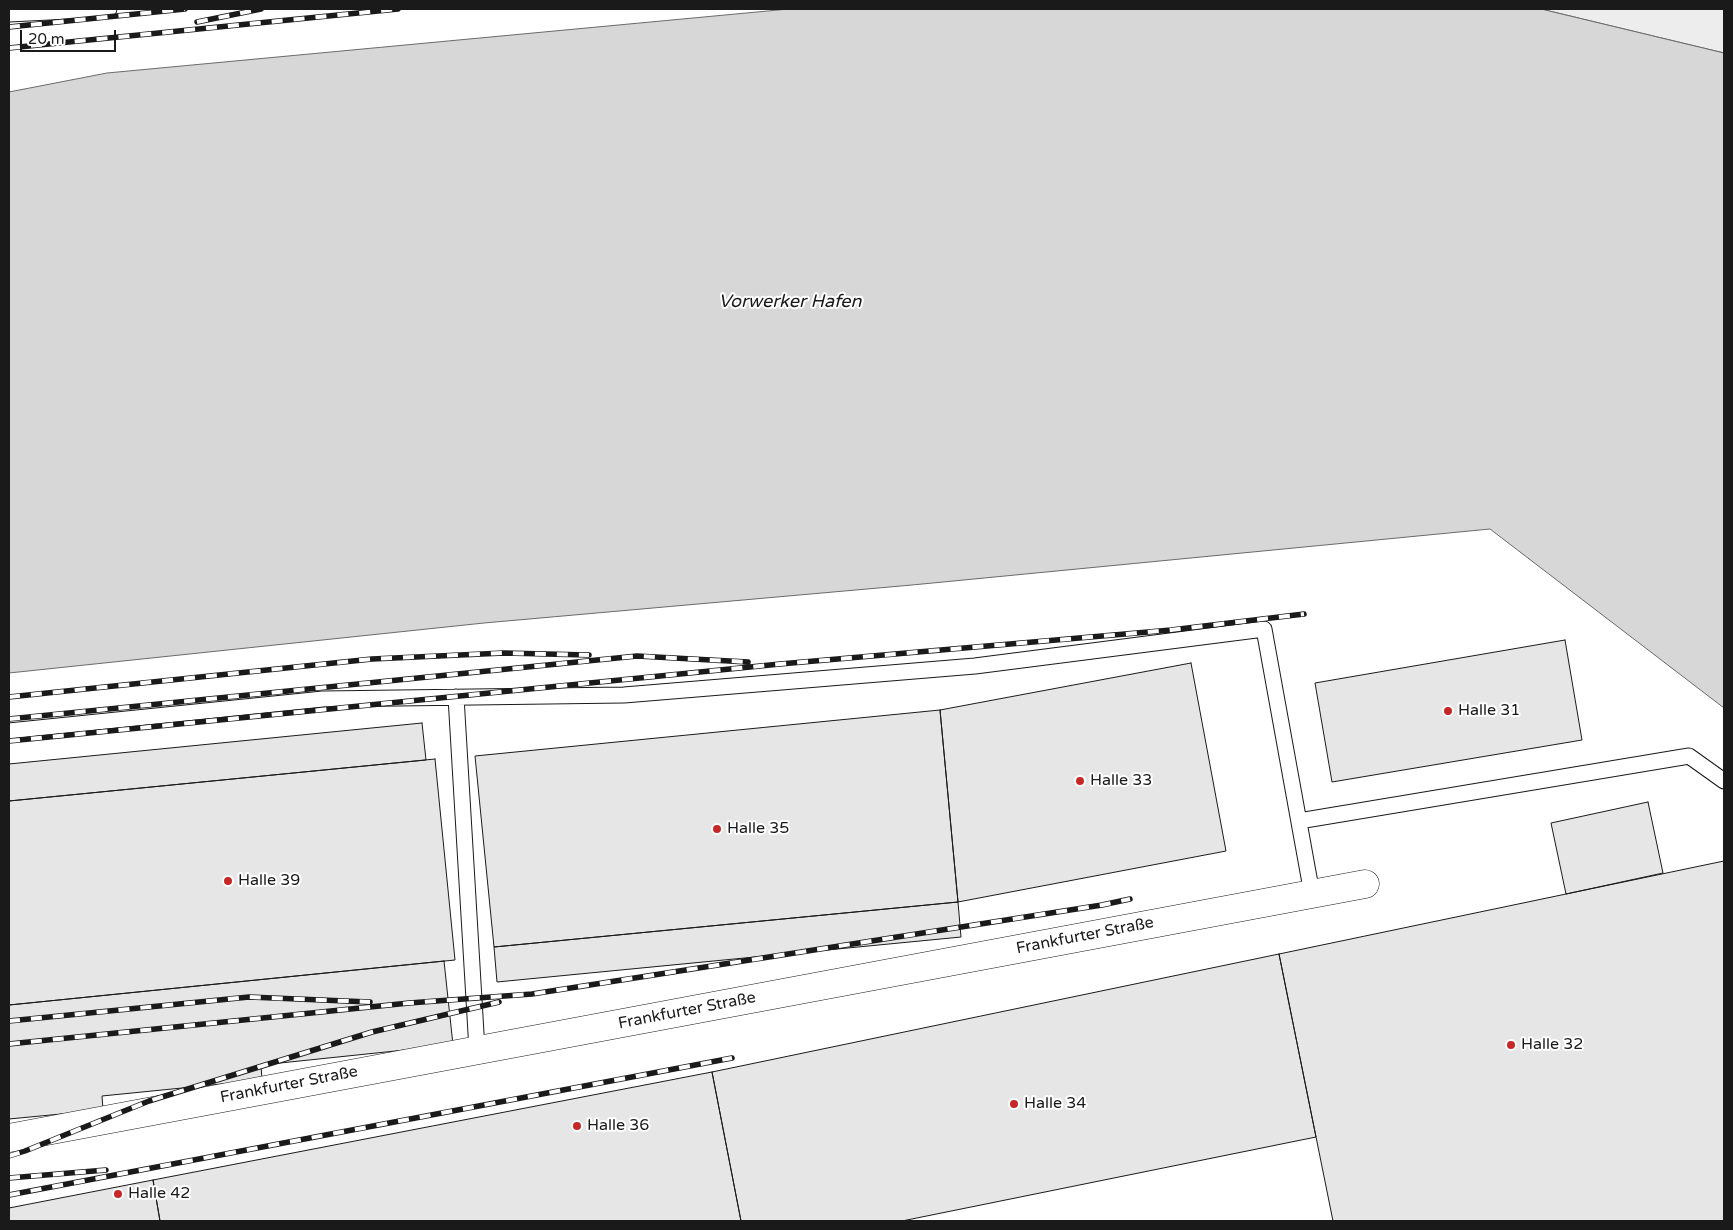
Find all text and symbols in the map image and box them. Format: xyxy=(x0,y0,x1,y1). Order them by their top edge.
scale bar xyxy=(22,20,119,52)
text: 20 m xyxy=(28,30,65,48)
water label: Vorwerker Hafen xyxy=(719,291,861,313)
place label: Halle 31 xyxy=(1458,701,1520,721)
marker: Halle 31 xyxy=(1442,705,1454,717)
place label: Halle 33 xyxy=(1090,771,1152,791)
marker: Halle 33 xyxy=(1074,775,1086,787)
place label: Halle 35 xyxy=(727,819,789,839)
marker: Halle 35 xyxy=(711,823,723,835)
place label: Halle 39 xyxy=(238,871,300,891)
marker: Halle 39 xyxy=(222,875,234,887)
street label: Frankfurter Straße xyxy=(1015,913,1155,959)
street label: Frankfurter Straße xyxy=(617,988,757,1034)
place label: Halle 32 xyxy=(1521,1035,1583,1055)
marker: Halle 32 xyxy=(1505,1039,1517,1051)
street label: Frankfurter Straße xyxy=(219,1062,359,1108)
place label: Halle 34 xyxy=(1024,1094,1086,1114)
marker: Halle 34 xyxy=(1008,1098,1020,1110)
place label: Halle 36 xyxy=(587,1116,649,1136)
marker: Halle 36 xyxy=(571,1120,583,1132)
place label: Halle 42 xyxy=(128,1184,190,1204)
marker: Halle 42 xyxy=(112,1188,124,1200)

